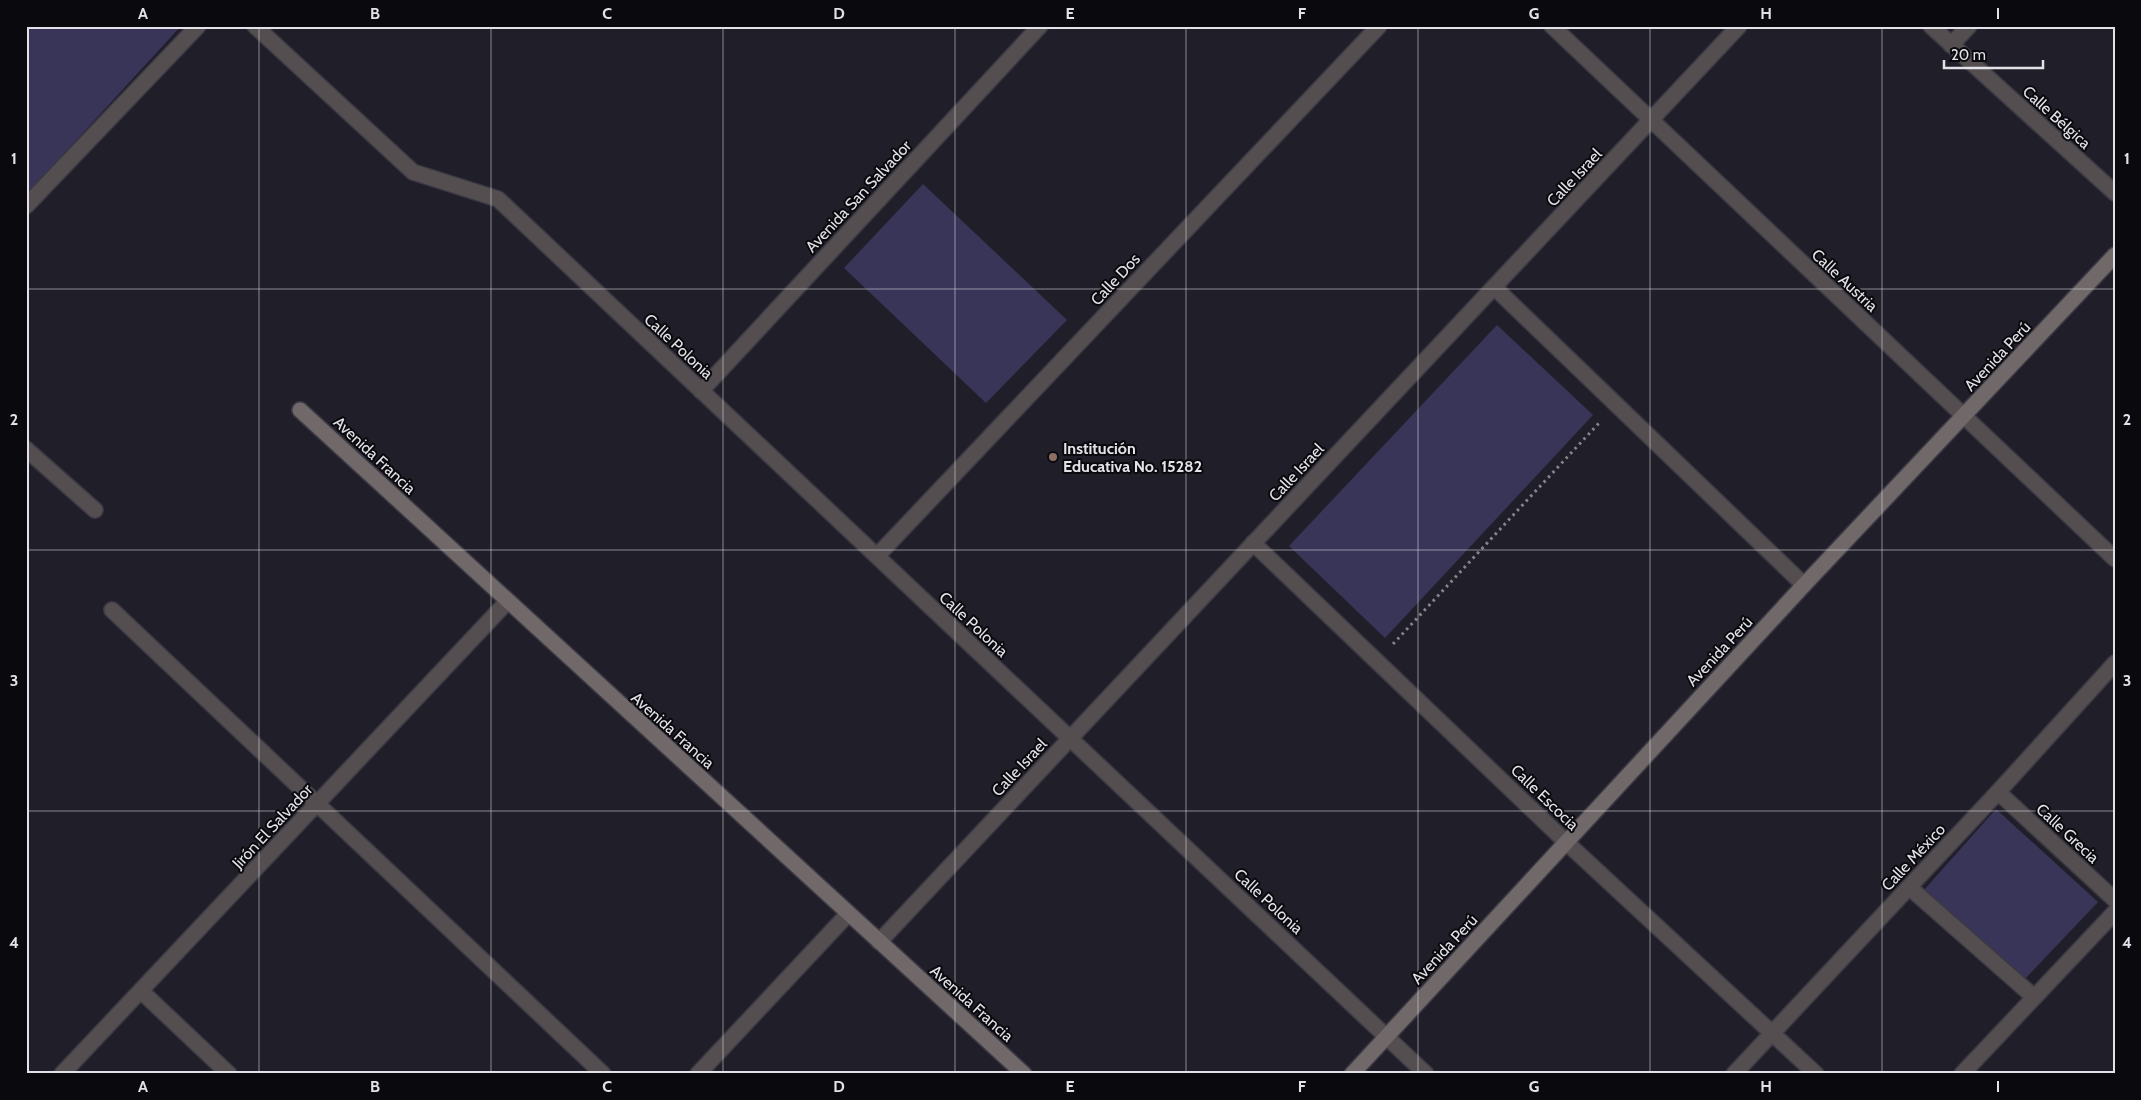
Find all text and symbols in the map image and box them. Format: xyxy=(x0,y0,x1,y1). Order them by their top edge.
text: A xyxy=(138,4,148,23)
text: B xyxy=(370,4,380,23)
text: C xyxy=(602,4,612,23)
text: D xyxy=(833,4,845,23)
text: E xyxy=(1065,4,1075,23)
text: F xyxy=(1298,4,1307,23)
text: G xyxy=(1529,4,1539,23)
text: H xyxy=(1760,4,1772,23)
text: I xyxy=(1996,4,2000,23)
scale bar xyxy=(1944,38,2042,70)
text: 20 m xyxy=(1951,46,1986,64)
street label: Calle Bélgica xyxy=(2019,82,2095,153)
street label: Avenida San Salvador xyxy=(802,136,916,256)
street label: Calle Israel xyxy=(1543,144,1606,210)
text: 1 xyxy=(11,149,17,168)
text: 1 xyxy=(2124,149,2130,168)
street label: Calle Austria xyxy=(1808,245,1882,316)
street label: Calle Dos xyxy=(1087,249,1144,309)
street label: Calle Polonia xyxy=(640,310,717,383)
street label: Avenida Perú xyxy=(1960,318,2034,395)
text: 2 xyxy=(10,410,18,429)
text: 2 xyxy=(2123,410,2131,429)
street label: Avenida Francia xyxy=(330,413,420,498)
place label: Institución Educativa No. 15282 xyxy=(1063,439,1202,476)
street label: Calle Israel xyxy=(1265,439,1328,505)
marker: Institución Educativa No. 15282 xyxy=(1047,451,1059,463)
street label: Calle Polonia xyxy=(935,588,1012,661)
street label: Avenida Perú xyxy=(1682,613,1756,690)
text: 3 xyxy=(10,671,18,690)
text: 3 xyxy=(2123,671,2131,690)
street label: Avenida Francia xyxy=(627,688,718,773)
street label: Calle Israel xyxy=(988,734,1051,800)
street label: Calle Escocia xyxy=(1507,760,1583,834)
street label: Jirón El Salvador xyxy=(228,779,317,873)
street label: Calle Grecia xyxy=(2032,800,2103,867)
street label: Calle México xyxy=(1878,820,1949,895)
street label: Calle Polonia xyxy=(1230,865,1307,938)
street label: Avenida Perú xyxy=(1407,911,1481,988)
text: 4 xyxy=(9,933,19,952)
text: 4 xyxy=(2122,933,2132,952)
street label: Avenida Francia xyxy=(926,961,1017,1046)
text: A xyxy=(138,1077,148,1096)
text: B xyxy=(370,1077,380,1096)
text: C xyxy=(602,1077,612,1096)
text: D xyxy=(833,1077,845,1096)
text: E xyxy=(1065,1077,1075,1096)
text: F xyxy=(1298,1077,1307,1096)
text: G xyxy=(1529,1077,1539,1096)
text: H xyxy=(1760,1077,1772,1096)
text: I xyxy=(1996,1077,2000,1096)

